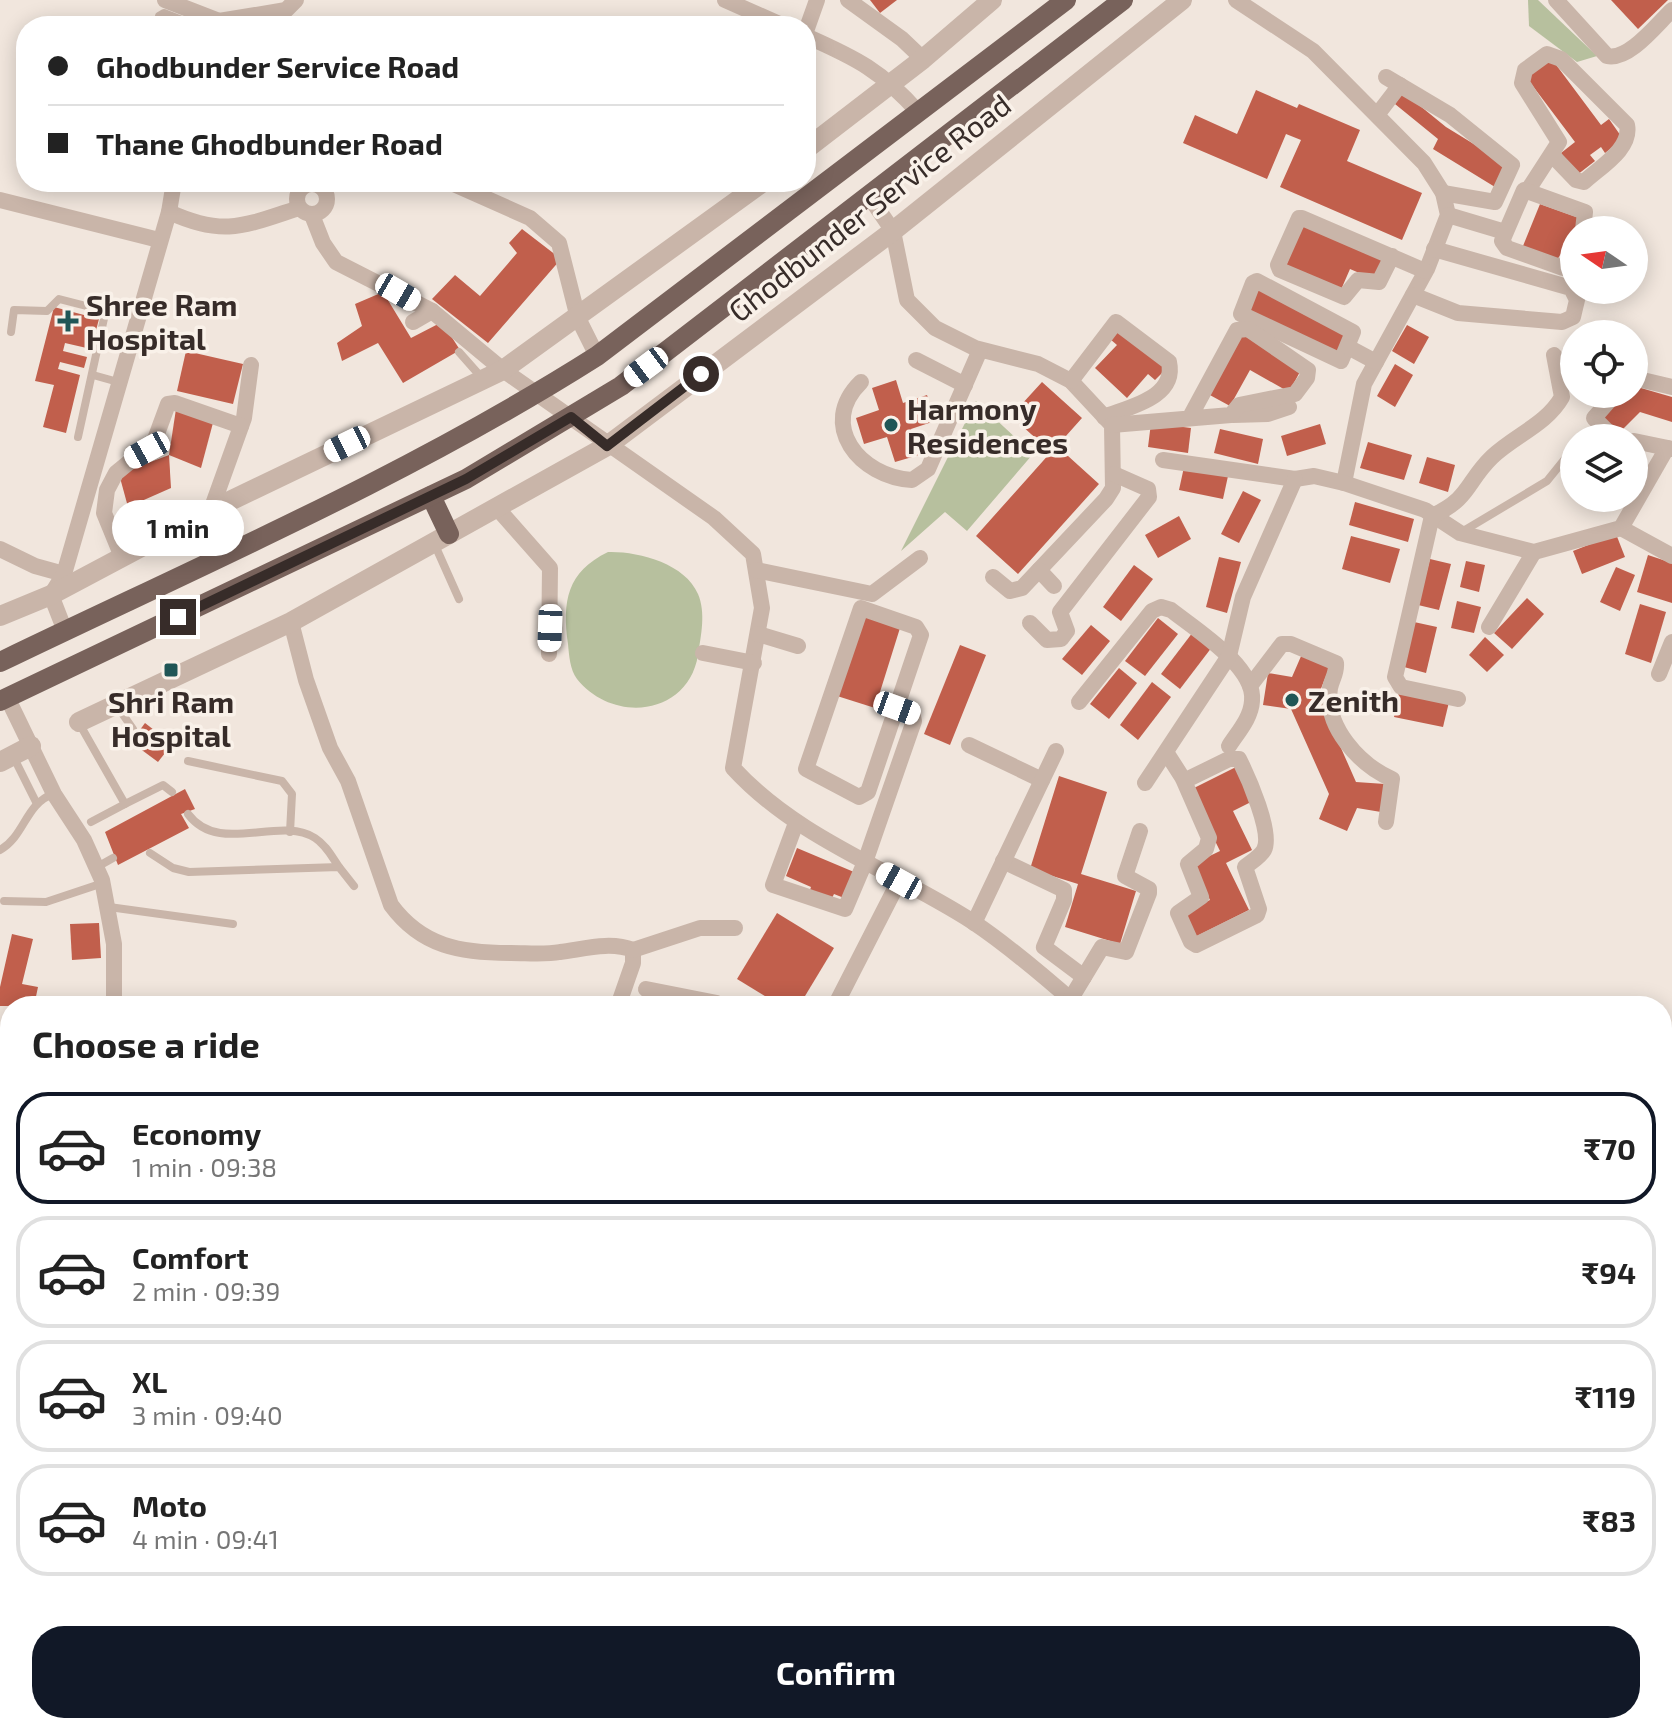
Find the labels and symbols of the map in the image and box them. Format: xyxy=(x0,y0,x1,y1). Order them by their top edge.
street label: Ghodbunder Service Road xyxy=(721,86,1017,328)
north arrow xyxy=(1560,216,1648,304)
car xyxy=(371,270,425,314)
place label: Shree Ram Hospital xyxy=(86,286,237,356)
marker: Shree Ram Hospital xyxy=(57,310,79,332)
car xyxy=(620,343,672,391)
route start xyxy=(683,356,719,392)
place label: Harmony Residences xyxy=(907,390,1068,460)
marker: Harmony Residences xyxy=(882,416,900,434)
car xyxy=(320,423,374,465)
car xyxy=(120,428,174,472)
callout: 1 min xyxy=(112,501,244,557)
route end xyxy=(160,599,196,635)
car xyxy=(537,604,563,652)
marker: Shri Ram Hospital xyxy=(162,661,180,679)
place label: Zenith xyxy=(1308,682,1399,718)
place label: Shri Ram Hospital xyxy=(108,683,234,753)
car xyxy=(870,689,924,727)
marker: Zenith xyxy=(1283,691,1301,709)
car xyxy=(872,859,926,903)

